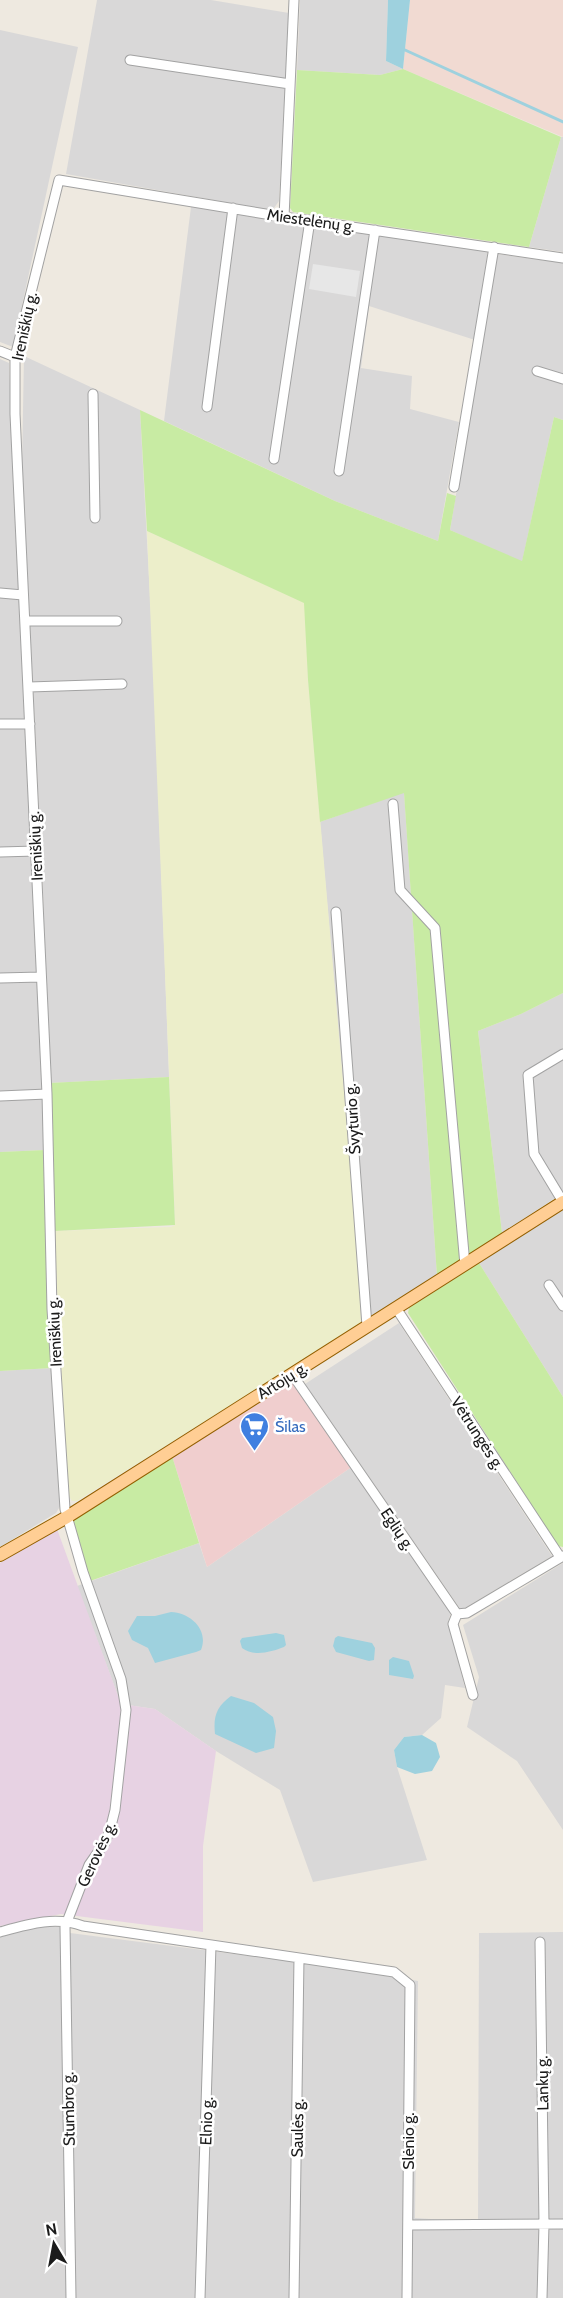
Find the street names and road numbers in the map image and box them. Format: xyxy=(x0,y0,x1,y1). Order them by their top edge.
street label: Miestelėnų g. xyxy=(266,205,356,236)
street label: Ireniškių g. xyxy=(8,290,41,362)
street label: Ireniškių g. xyxy=(24,811,47,881)
street label: Švyturio g. xyxy=(341,1083,364,1155)
street label: Ireniškių g. xyxy=(43,1297,66,1367)
street label: Artojų g. xyxy=(254,1358,311,1403)
street label: Vėtrungės g. xyxy=(447,1393,508,1473)
street label: Eglių g. xyxy=(377,1504,419,1554)
street label: Gerovės g. xyxy=(73,1818,120,1890)
street label: Lankų g. xyxy=(533,2055,552,2111)
street label: Stumbro g. xyxy=(58,2072,79,2146)
street label: Elnio g. xyxy=(196,2096,217,2146)
street label: Saulės g. xyxy=(287,2098,308,2158)
street label: Slėnio g. xyxy=(399,2112,418,2170)

